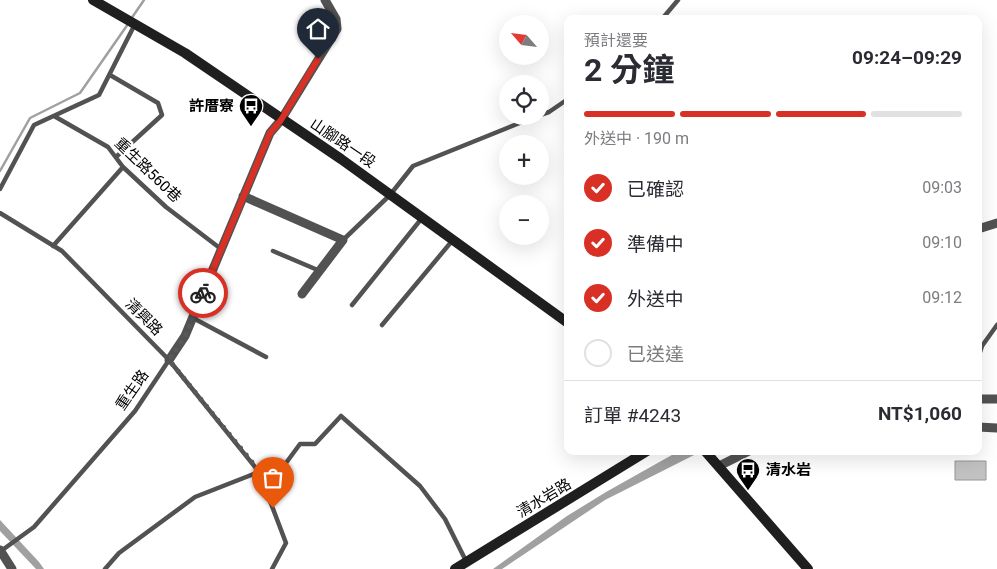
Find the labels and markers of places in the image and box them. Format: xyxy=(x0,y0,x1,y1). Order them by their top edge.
pin xyxy=(297,8,339,59)
bus stop icon: 許厝寮 xyxy=(238,93,264,127)
place label: 許厝寮 xyxy=(189,97,234,115)
pin xyxy=(252,457,294,508)
bus stop icon: 清水岩 xyxy=(735,457,761,491)
place label: 清水岩 xyxy=(766,461,811,479)

